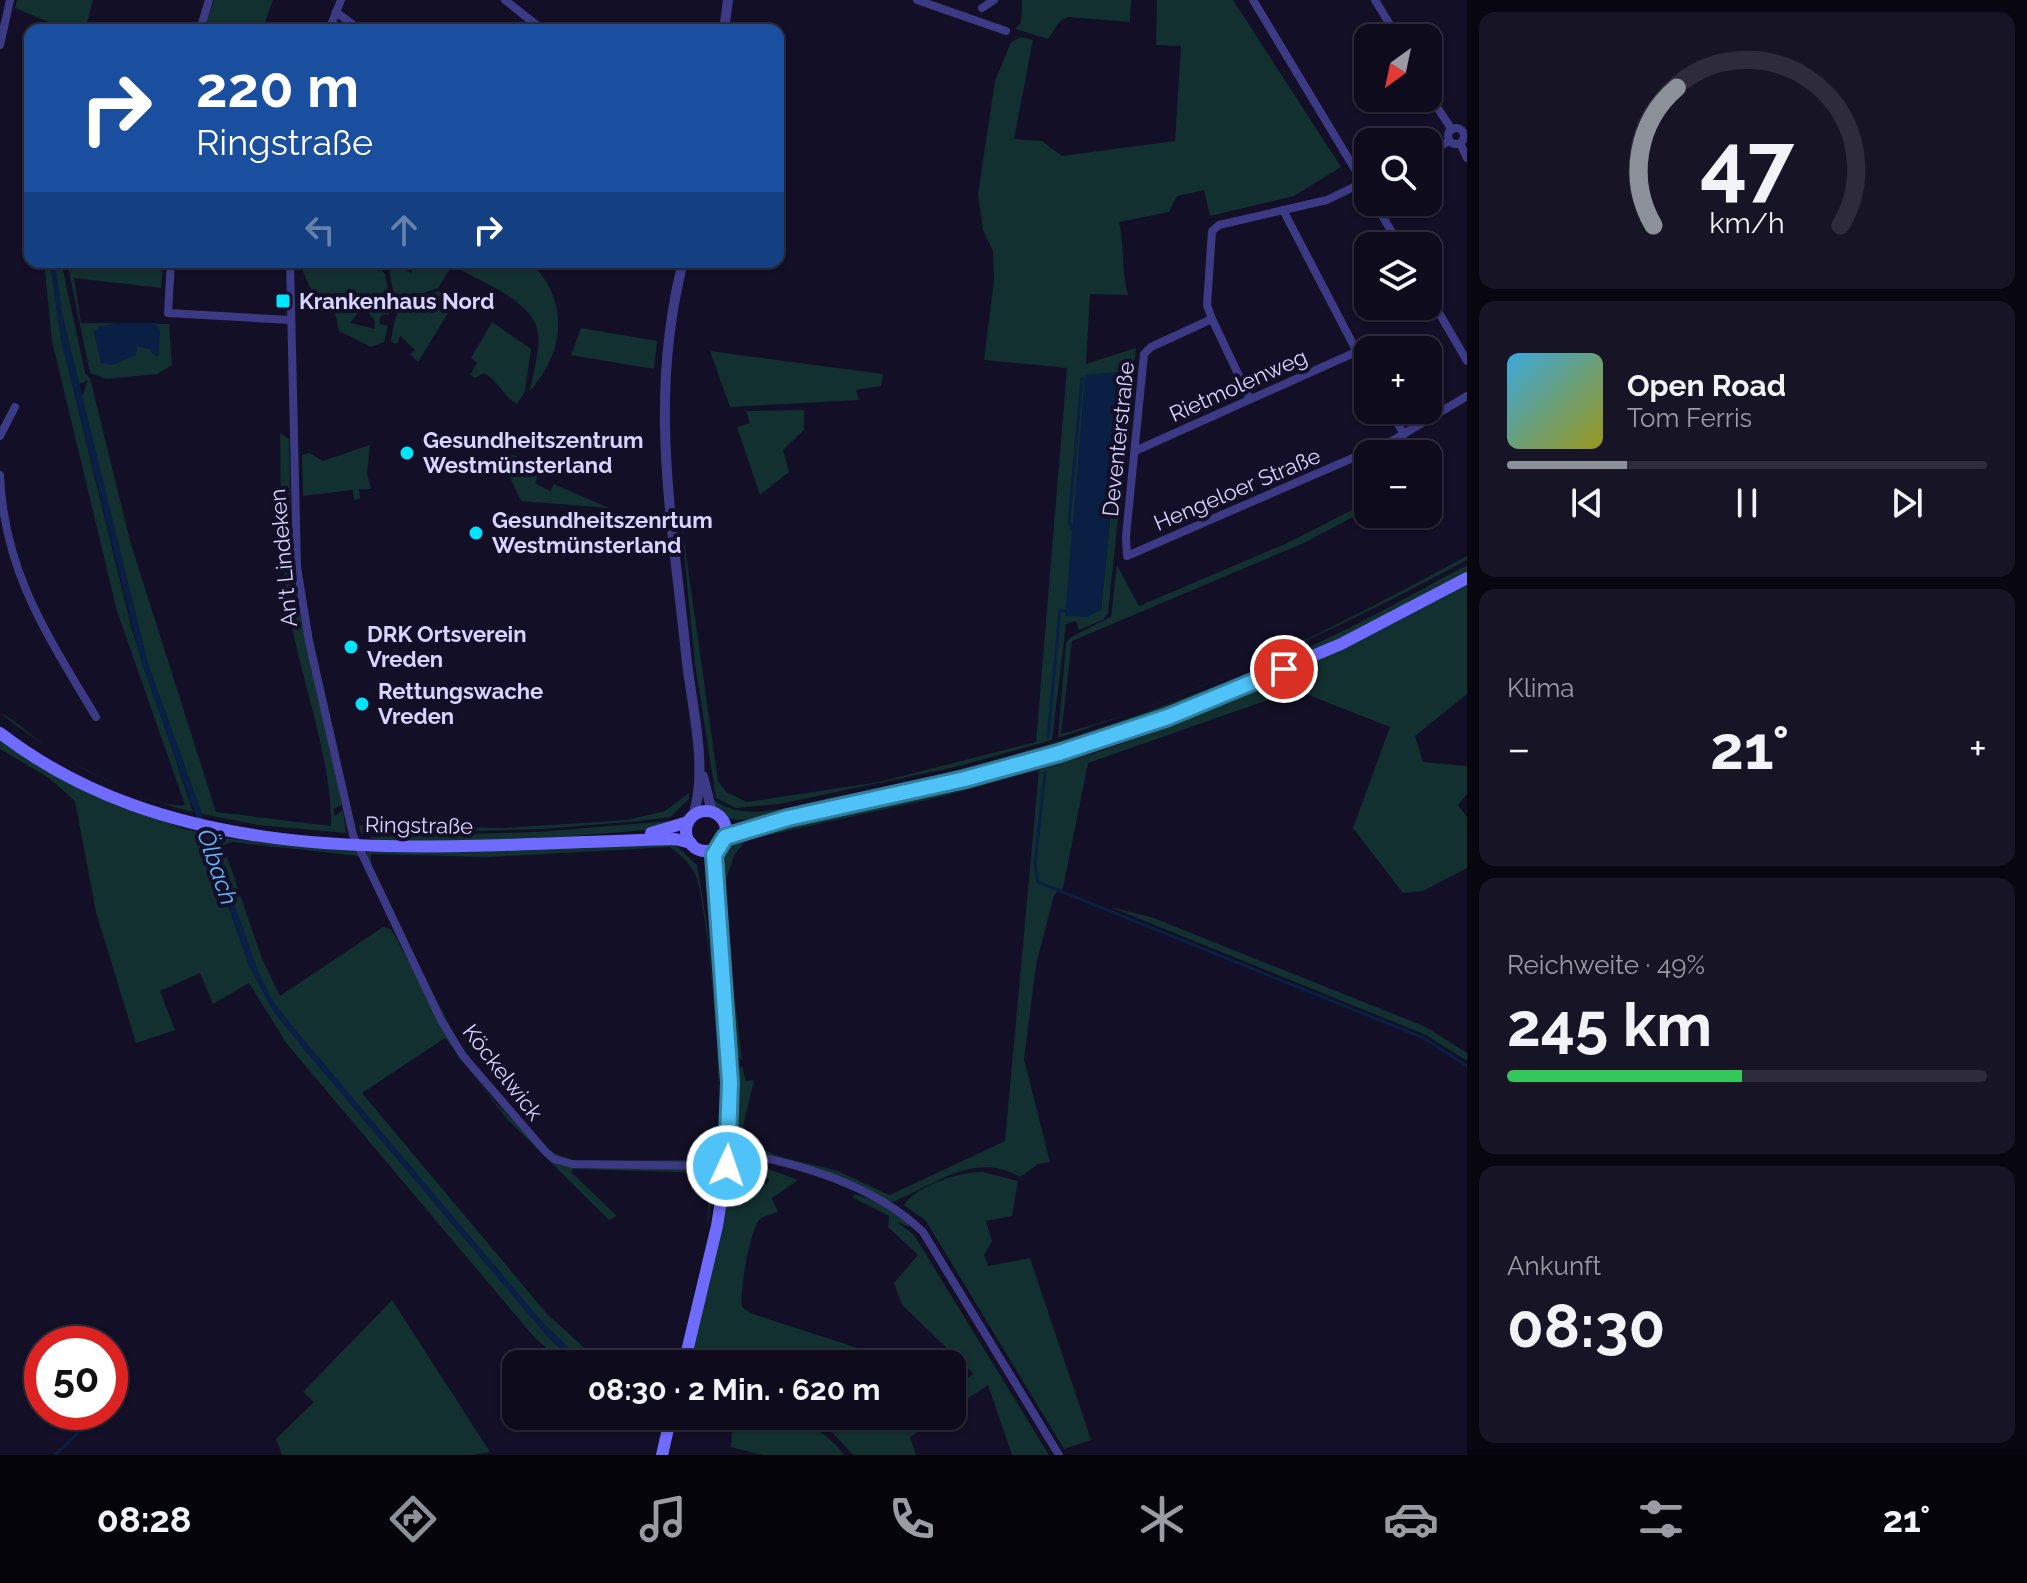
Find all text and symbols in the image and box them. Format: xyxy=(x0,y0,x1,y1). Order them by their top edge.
north arrow xyxy=(1354,24,1442,112)
map controls xyxy=(1354,24,1442,528)
text: 220 m xyxy=(196,54,359,120)
icon: right xyxy=(64,56,168,160)
text: 47 xyxy=(1700,114,1794,211)
text: Ringstraße xyxy=(196,121,373,163)
button: search xyxy=(1354,128,1442,216)
text: km/h xyxy=(1709,206,1785,240)
icon: left xyxy=(298,208,342,252)
icon: ahead xyxy=(382,208,426,252)
icon: right xyxy=(466,208,510,252)
button: layers xyxy=(1354,232,1442,320)
place label: Krankenhaus Nord xyxy=(299,288,494,314)
marker: Krankenhaus Nord xyxy=(274,292,292,310)
button: + xyxy=(1354,336,1442,424)
street label: Rietmolenweg xyxy=(1165,343,1311,427)
street label: Deventerstraße xyxy=(1097,360,1139,518)
text: Open Road xyxy=(1627,368,1786,403)
text: Tom Ferris xyxy=(1627,403,1752,433)
place label: Gesundheitszentrum Westmünsterland xyxy=(423,427,644,478)
button: − xyxy=(1354,440,1442,528)
street label: Hengeloer Straße xyxy=(1150,442,1324,536)
marker: Gesundheitszentrum Westmünsterland xyxy=(398,444,416,462)
icon: previous xyxy=(1565,481,1609,525)
icon: pause xyxy=(1725,481,1769,525)
icon: next xyxy=(1885,481,1929,525)
street label: An't Lindeken xyxy=(264,488,302,628)
place label: Gesundheitszenrtum Westmünsterland xyxy=(492,507,713,558)
marker: Gesundheitszenrtum Westmünsterland xyxy=(467,524,485,542)
place label: DRK Ortsverein Vreden xyxy=(367,621,527,672)
pin xyxy=(1250,635,1318,703)
marker: DRK Ortsverein Vreden xyxy=(342,638,360,656)
icon: arrive xyxy=(1262,647,1306,691)
text: Klima xyxy=(1507,673,1575,703)
place label: Rettungswache Vreden xyxy=(378,678,543,729)
marker: Rettungswache Vreden xyxy=(353,695,371,713)
text: 21° xyxy=(1710,713,1789,783)
text: − xyxy=(1507,723,1531,774)
text: + xyxy=(1969,723,1987,774)
street label: Ringstraße xyxy=(365,811,473,839)
water label: Ölbach xyxy=(191,825,244,909)
text: Reichweite · 49% xyxy=(1507,950,1705,980)
text: 245 km xyxy=(1507,990,1712,1060)
street label: Köckelwick xyxy=(457,1019,549,1125)
position arrow xyxy=(685,1124,769,1208)
text: Ankunft xyxy=(1507,1251,1601,1281)
text: 08:30 xyxy=(1507,1291,1665,1361)
speed limit sign: 50 xyxy=(24,1326,128,1430)
text: 08:30 · 2 Min. · 620 m xyxy=(588,1372,880,1407)
icon: directions xyxy=(385,1491,441,1547)
icon: music xyxy=(635,1491,691,1547)
icon: phone xyxy=(884,1491,940,1547)
icon: climate xyxy=(1134,1491,1190,1547)
icon: car xyxy=(1383,1491,1439,1547)
icon: filters xyxy=(1633,1491,1689,1547)
text: 08:28 xyxy=(97,1498,192,1540)
text: 21° xyxy=(1883,1498,1930,1540)

